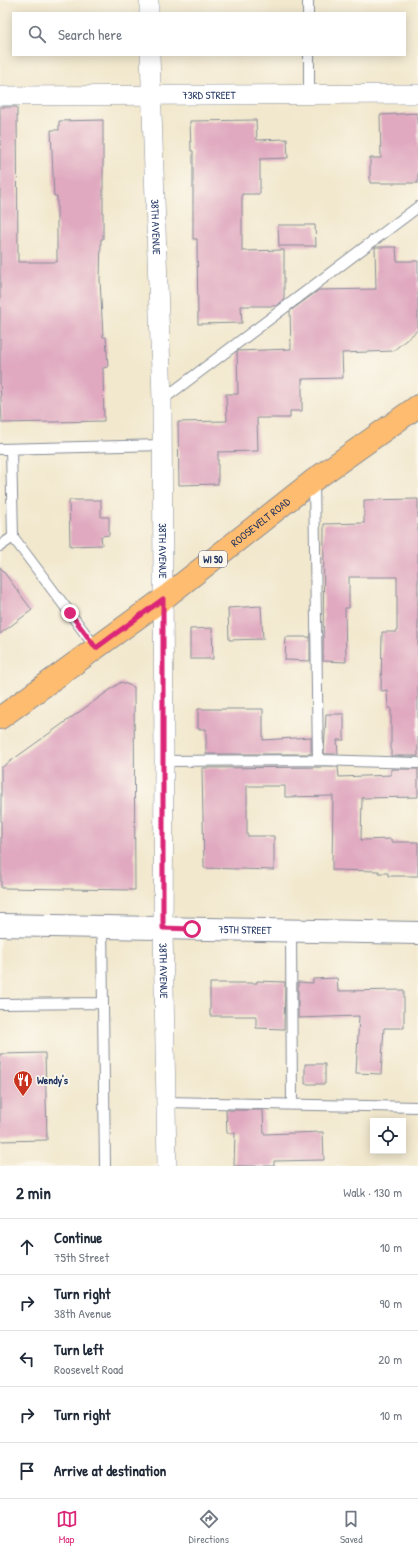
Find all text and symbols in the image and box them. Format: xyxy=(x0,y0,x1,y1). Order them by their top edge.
search box xyxy=(12,12,406,56)
icon: search xyxy=(26,23,48,45)
text: Search here xyxy=(58,24,122,45)
street label: 73RD STREET xyxy=(182,88,237,102)
street label: 38TH AVENUE xyxy=(148,199,164,255)
street label: ROOSEVELT ROAD xyxy=(228,494,294,550)
street label: 38TH AVENUE xyxy=(156,523,170,579)
road number: WI 50 xyxy=(199,551,227,567)
route end xyxy=(61,604,79,622)
route start xyxy=(183,920,201,938)
street label: 75TH STREET xyxy=(218,922,272,937)
street label: 38TH AVENUE xyxy=(156,943,171,999)
restaurant icon: Wendy's xyxy=(12,1069,34,1097)
place label: Wendy's xyxy=(37,1073,69,1088)
map controls xyxy=(370,1118,406,1154)
button: locate xyxy=(370,1118,406,1154)
text: 2 min xyxy=(16,1181,51,1204)
text: Walk · 130 m xyxy=(343,1183,402,1201)
text: Continue xyxy=(54,1227,102,1248)
icon: ahead xyxy=(16,1236,38,1258)
text: 10 m xyxy=(380,1238,402,1256)
text: 75th Street xyxy=(54,1248,109,1266)
text: Turn right xyxy=(54,1283,110,1304)
icon: right xyxy=(16,1292,38,1314)
text: 90 m xyxy=(380,1294,402,1312)
text: 38th Avenue xyxy=(54,1304,111,1322)
text: Turn left xyxy=(54,1339,104,1360)
icon: left xyxy=(16,1348,38,1370)
text: 20 m xyxy=(378,1350,402,1368)
text: Roosevelt Road xyxy=(54,1360,123,1378)
icon: right xyxy=(16,1404,38,1426)
text: Turn right xyxy=(54,1404,110,1425)
text: 10 m xyxy=(380,1406,402,1424)
icon: arrive xyxy=(16,1460,38,1482)
text: Arrive at destination xyxy=(54,1460,166,1481)
tab: Map xyxy=(56,1508,78,1546)
tab: Directions xyxy=(189,1508,229,1546)
tab: Saved xyxy=(340,1508,362,1546)

